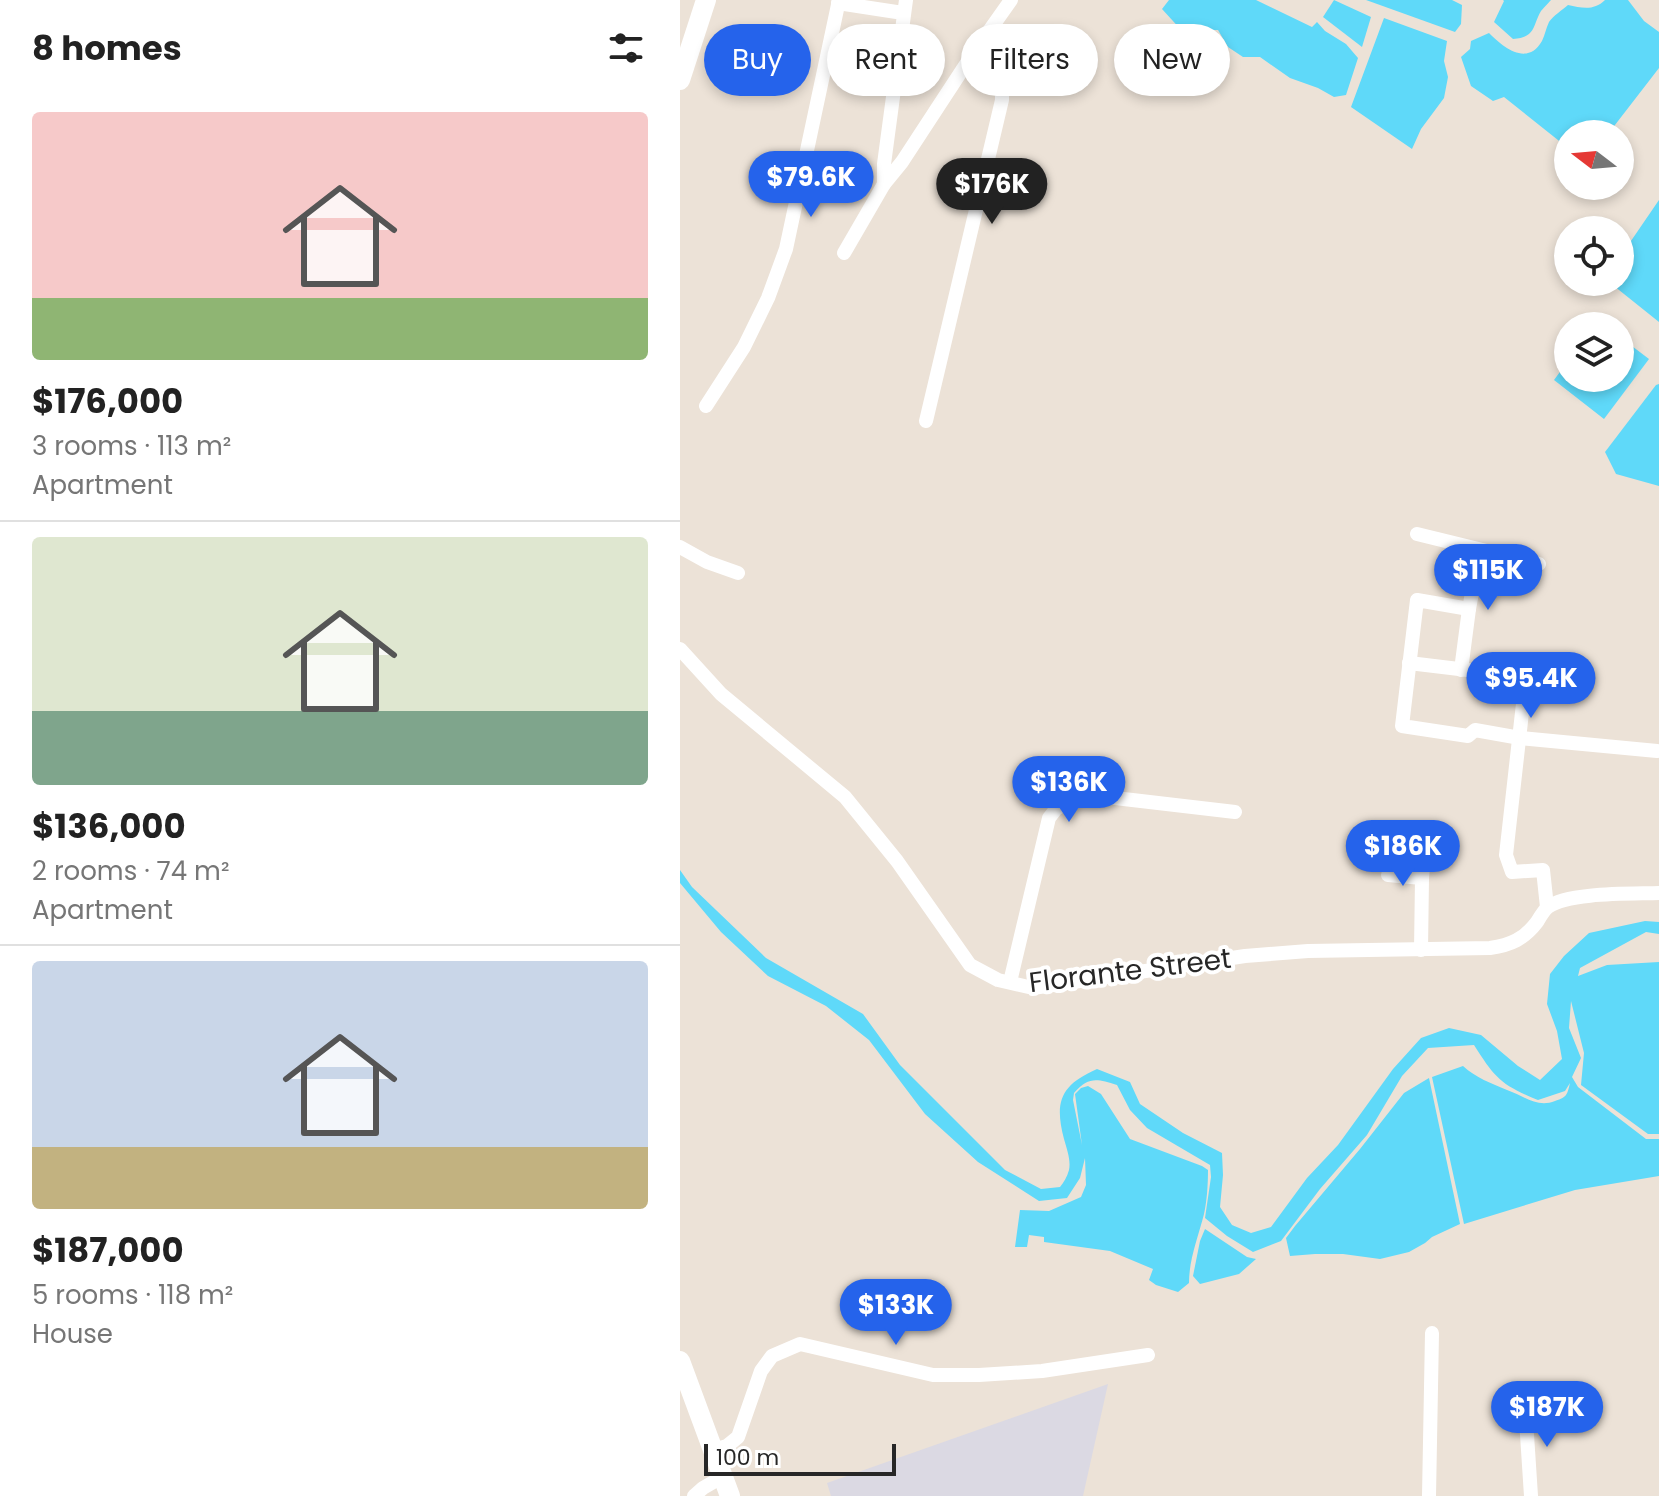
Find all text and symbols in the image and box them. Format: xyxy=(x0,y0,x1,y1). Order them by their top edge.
text: 8 homes xyxy=(32,24,182,72)
chip: Buy xyxy=(704,24,811,96)
chip: Rent xyxy=(827,24,945,96)
chip: Filters xyxy=(961,24,1098,96)
chip: New xyxy=(1114,24,1230,96)
icon: filters xyxy=(604,26,648,70)
north arrow xyxy=(1554,120,1634,200)
map controls xyxy=(1554,120,1634,392)
pin: $79.6K xyxy=(746,151,876,219)
pin: $176K xyxy=(936,158,1048,226)
text: $79.6K xyxy=(766,159,856,195)
icon: home xyxy=(268,164,412,308)
text: $176K xyxy=(954,166,1030,202)
button: locate xyxy=(1554,216,1634,296)
button: layers xyxy=(1554,312,1634,392)
text: $176,000 xyxy=(32,377,183,425)
text: 3 rooms · 113 m² xyxy=(32,428,231,464)
text: Apartment xyxy=(32,467,173,503)
pin: $115K xyxy=(1432,544,1544,612)
text: $115K xyxy=(1452,552,1524,588)
icon: home xyxy=(268,589,412,733)
pin: $95.4K xyxy=(1466,652,1596,720)
text: $95.4K xyxy=(1484,660,1578,696)
pin: $136K xyxy=(1013,756,1125,824)
text: $136K xyxy=(1030,764,1108,800)
text: $136,000 xyxy=(32,802,186,850)
pin: $186K xyxy=(1347,820,1459,888)
text: $186K xyxy=(1364,828,1442,864)
text: 2 rooms · 74 m² xyxy=(32,853,229,889)
text: Apartment xyxy=(32,892,173,928)
street label: Florante Street xyxy=(1027,939,1233,1002)
icon: home xyxy=(268,1013,412,1157)
text: $187,000 xyxy=(32,1226,184,1274)
text: 5 rooms · 118 m² xyxy=(32,1277,233,1313)
pin: $133K xyxy=(840,1279,952,1347)
text: $133K xyxy=(858,1287,934,1323)
text: House xyxy=(32,1316,113,1352)
pin: $187K xyxy=(1491,1381,1603,1449)
text: $187K xyxy=(1509,1389,1585,1425)
scale bar xyxy=(704,1440,896,1476)
text: 100 m xyxy=(716,1442,779,1473)

